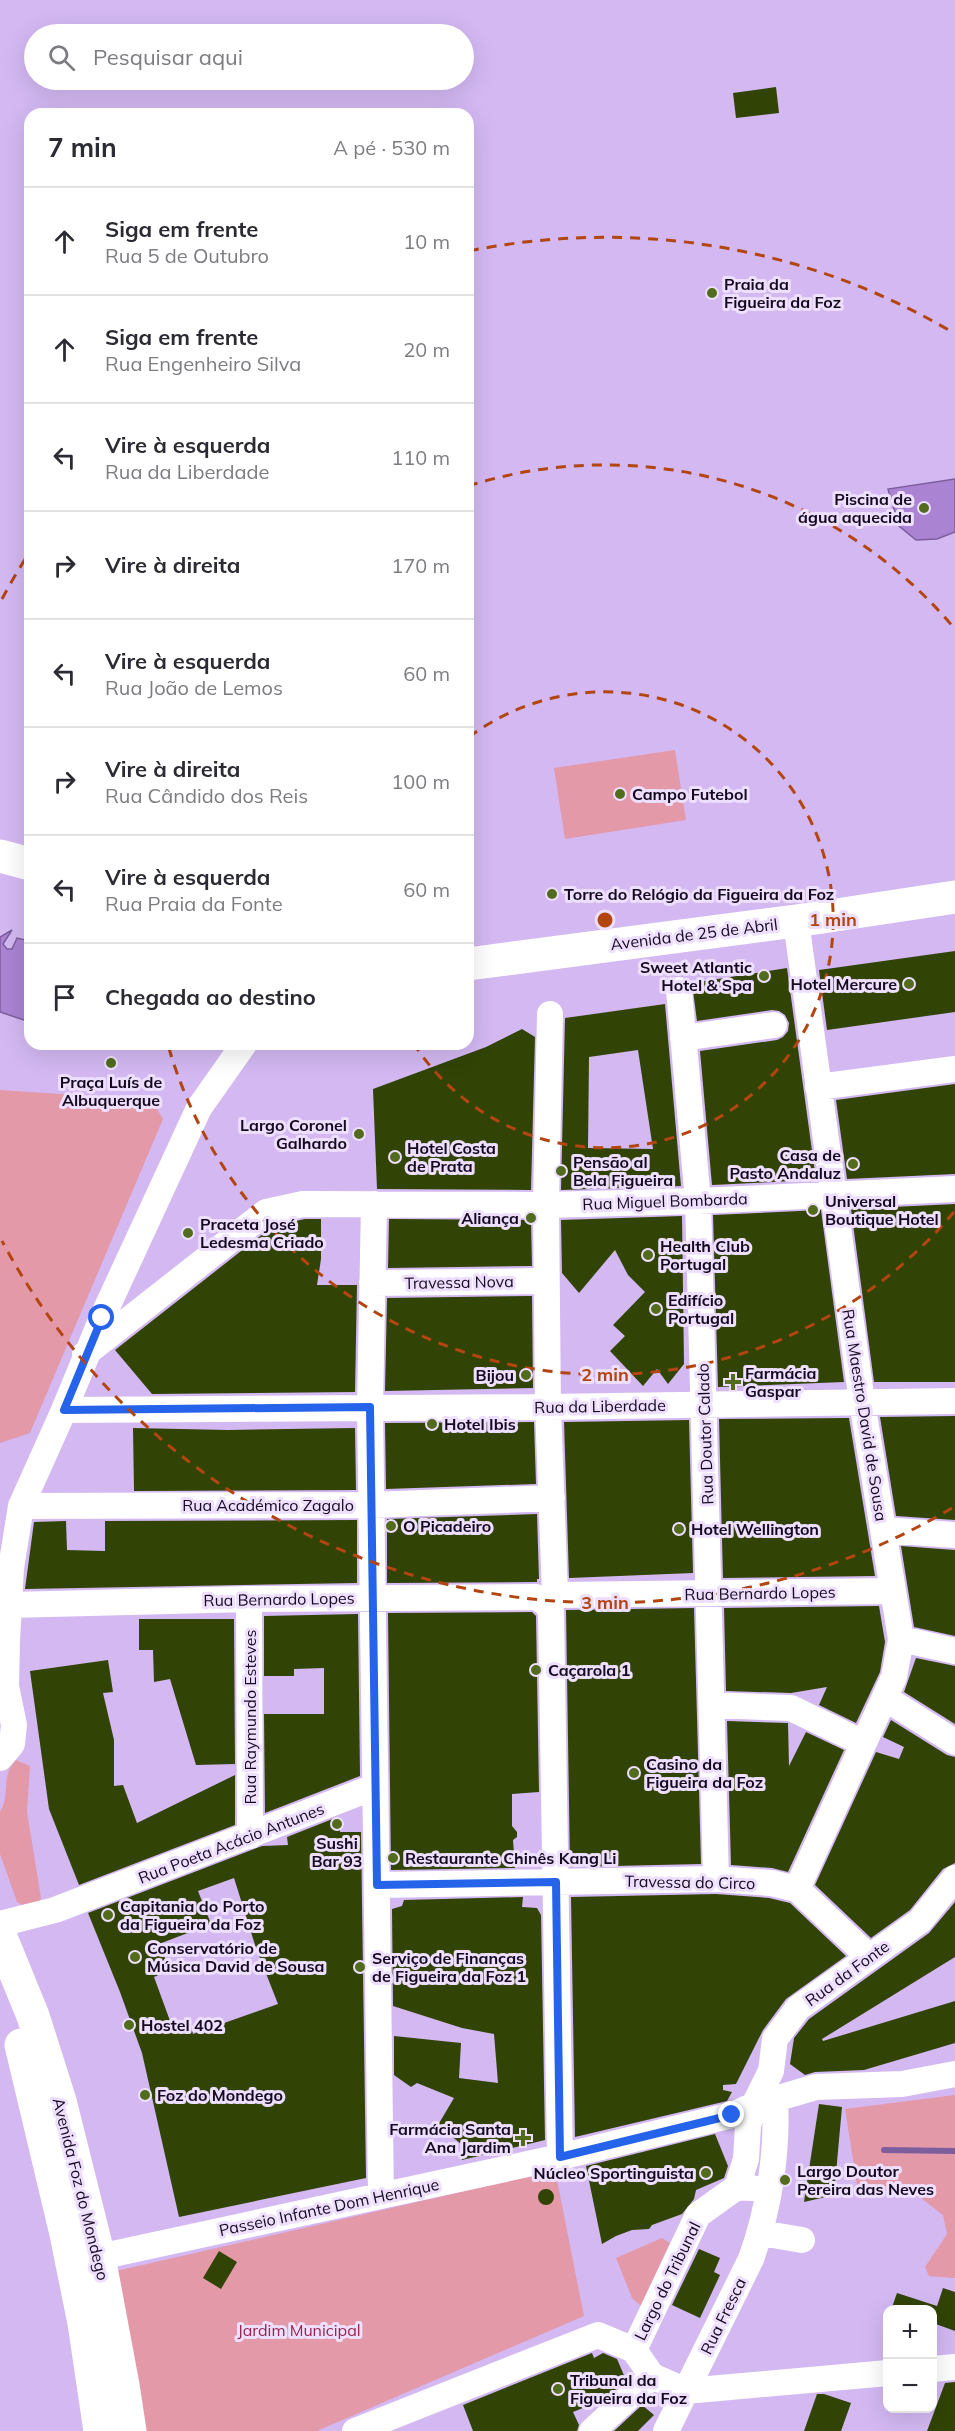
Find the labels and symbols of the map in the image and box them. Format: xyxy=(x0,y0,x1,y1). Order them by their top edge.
place label: Praia da Figueira da Foz xyxy=(724,274,841,312)
marker: Praia da Figueira da Foz xyxy=(705,286,719,300)
place label: Piscina de água aquecida xyxy=(798,489,912,527)
marker: Piscina de água aquecida xyxy=(917,501,931,515)
place label: Campo Futebol xyxy=(632,784,748,804)
marker: Campo Futebol xyxy=(613,787,627,801)
place label: Torre do Relógio da Figueira da Foz xyxy=(564,884,834,904)
marker: Torre do Relógio da Figueira da Foz xyxy=(545,887,559,901)
text: 1 min xyxy=(809,908,857,931)
centre of rings xyxy=(595,910,615,930)
street label: Avenida de 25 de Abril xyxy=(609,914,779,954)
place label: Sweet Atlantic Hotel & Spa xyxy=(640,957,752,995)
marker: Sweet Atlantic Hotel & Spa xyxy=(757,969,771,983)
place label: Hotel Mercure xyxy=(791,974,897,994)
marker: Hotel Mercure xyxy=(902,977,916,991)
marker: Praça Luís de Albuquerque xyxy=(104,1056,118,1070)
place label: Praça Luís de Albuquerque xyxy=(60,1072,163,1110)
place label: Largo Coronel Galhardo xyxy=(240,1115,347,1153)
marker: Largo Coronel Galhardo xyxy=(352,1127,366,1141)
place label: Hotel Costa de Prata xyxy=(407,1138,496,1176)
place label: Casa de Pasto Andaluz xyxy=(729,1145,841,1183)
marker: Hotel Costa de Prata xyxy=(388,1150,402,1164)
place label: Pensão al Bela Figueira xyxy=(573,1152,673,1190)
marker: Casa de Pasto Andaluz xyxy=(846,1157,860,1171)
marker: Pensão al Bela Figueira xyxy=(554,1164,568,1178)
street label: Rua Miguel Bombarda xyxy=(582,1188,748,1214)
place label: Universal Boutique Hotel xyxy=(825,1191,939,1229)
marker: Universal Boutique Hotel xyxy=(806,1203,820,1217)
place label: Aliança xyxy=(461,1208,519,1228)
marker: Aliança xyxy=(524,1211,538,1225)
place label: Praceta José Ledesma Criado xyxy=(200,1214,324,1252)
marker: Praceta José Ledesma Criado xyxy=(181,1226,195,1240)
place label: Health Club Portugal xyxy=(660,1236,750,1274)
marker: Health Club Portugal xyxy=(641,1248,655,1262)
street label: Travessa Nova xyxy=(404,1271,514,1293)
place label: Edifício Portugal xyxy=(668,1290,734,1328)
marker: Edifício Portugal xyxy=(649,1302,663,1316)
route start xyxy=(88,1304,114,1330)
street label: Rua Maestro David de Sousa xyxy=(838,1308,892,1522)
text: 2 min xyxy=(581,1363,629,1386)
street label: Rua Doutor Calado xyxy=(693,1363,717,1505)
place label: Farmácia Gaspar xyxy=(745,1363,817,1401)
place label: Bijou xyxy=(476,1365,514,1385)
marker: Bijou xyxy=(519,1368,533,1382)
marker: Farmácia Gaspar xyxy=(726,1375,740,1389)
street label: Rua da Liberdade xyxy=(534,1395,666,1417)
place label: Hotel Ibis xyxy=(444,1414,516,1434)
marker: Hotel Ibis xyxy=(425,1417,439,1431)
street label: Rua Académico Zagalo xyxy=(182,1495,354,1515)
place label: O Picadeiro xyxy=(403,1516,491,1536)
marker: O Picadeiro xyxy=(384,1519,398,1533)
place label: Hotel Wellington xyxy=(691,1519,819,1539)
marker: Hotel Wellington xyxy=(672,1522,686,1536)
street label: Rua Bernardo Lopes xyxy=(684,1582,836,1604)
street label: Rua Bernardo Lopes xyxy=(203,1588,355,1610)
text: 3 min xyxy=(581,1591,629,1614)
street label: Rua Raymundo Esteves xyxy=(240,1629,260,1805)
place label: Caçarola 1 xyxy=(548,1660,630,1680)
marker: Caçarola 1 xyxy=(529,1663,543,1677)
place label: Casino da Figueira da Foz xyxy=(646,1754,763,1792)
marker: Casino da Figueira da Foz xyxy=(627,1766,641,1780)
street label: Rua Poeta Acácio Antunes xyxy=(135,1798,327,1888)
marker: Sushi Bar 93 xyxy=(330,1817,344,1831)
place label: Sushi Bar 93 xyxy=(312,1833,362,1871)
place label: Restaurante Chinês Kang Li xyxy=(405,1848,616,1868)
marker: Restaurante Chinês Kang Li xyxy=(386,1851,400,1865)
street label: Travessa do Circo xyxy=(624,1871,756,1893)
place label: Capitania do Porto da Figueira da Foz xyxy=(120,1896,265,1934)
marker: Capitania do Porto da Figueira da Foz xyxy=(101,1908,115,1922)
street label: Rua da Fonte xyxy=(801,1936,893,2010)
place label: Conservatório de Música David de Sousa xyxy=(147,1938,325,1976)
place label: Serviço de Finanças de Figueira da Foz 1 xyxy=(372,1948,526,1986)
marker: Conservatório de Música David de Sousa xyxy=(128,1950,142,1964)
marker: Serviço de Finanças de Figueira da Foz 1 xyxy=(353,1960,367,1974)
place label: Hostel 402 xyxy=(141,2015,223,2035)
marker: Hostel 402 xyxy=(122,2018,136,2032)
place label: Foz do Mondego xyxy=(157,2085,283,2105)
marker: Foz do Mondego xyxy=(138,2088,152,2102)
street label: Avenida Foz do Mondego xyxy=(49,2096,113,2282)
route end xyxy=(718,2101,744,2127)
place label: Farmácia Santa Ana Jardim xyxy=(389,2119,511,2157)
marker: Farmácia Santa Ana Jardim xyxy=(516,2131,530,2145)
place label: Largo Doutor Pereira das Neves xyxy=(797,2161,934,2199)
place label: Núcleo Sportinguista xyxy=(534,2163,694,2183)
marker: Núcleo Sportinguista xyxy=(699,2166,713,2180)
marker: Largo Doutor Pereira das Neves xyxy=(778,2173,792,2187)
street label: Passeio Infante Dom Henrique xyxy=(217,2174,441,2240)
street label: Largo do Tribunal xyxy=(630,2218,704,2344)
street label: Rua Fresca xyxy=(696,2274,750,2358)
park label: Jardim Municipal xyxy=(237,2320,361,2340)
place label: Tribunal da Figueira da Foz xyxy=(570,2370,687,2408)
marker: Tribunal da Figueira da Foz xyxy=(551,2382,565,2396)

